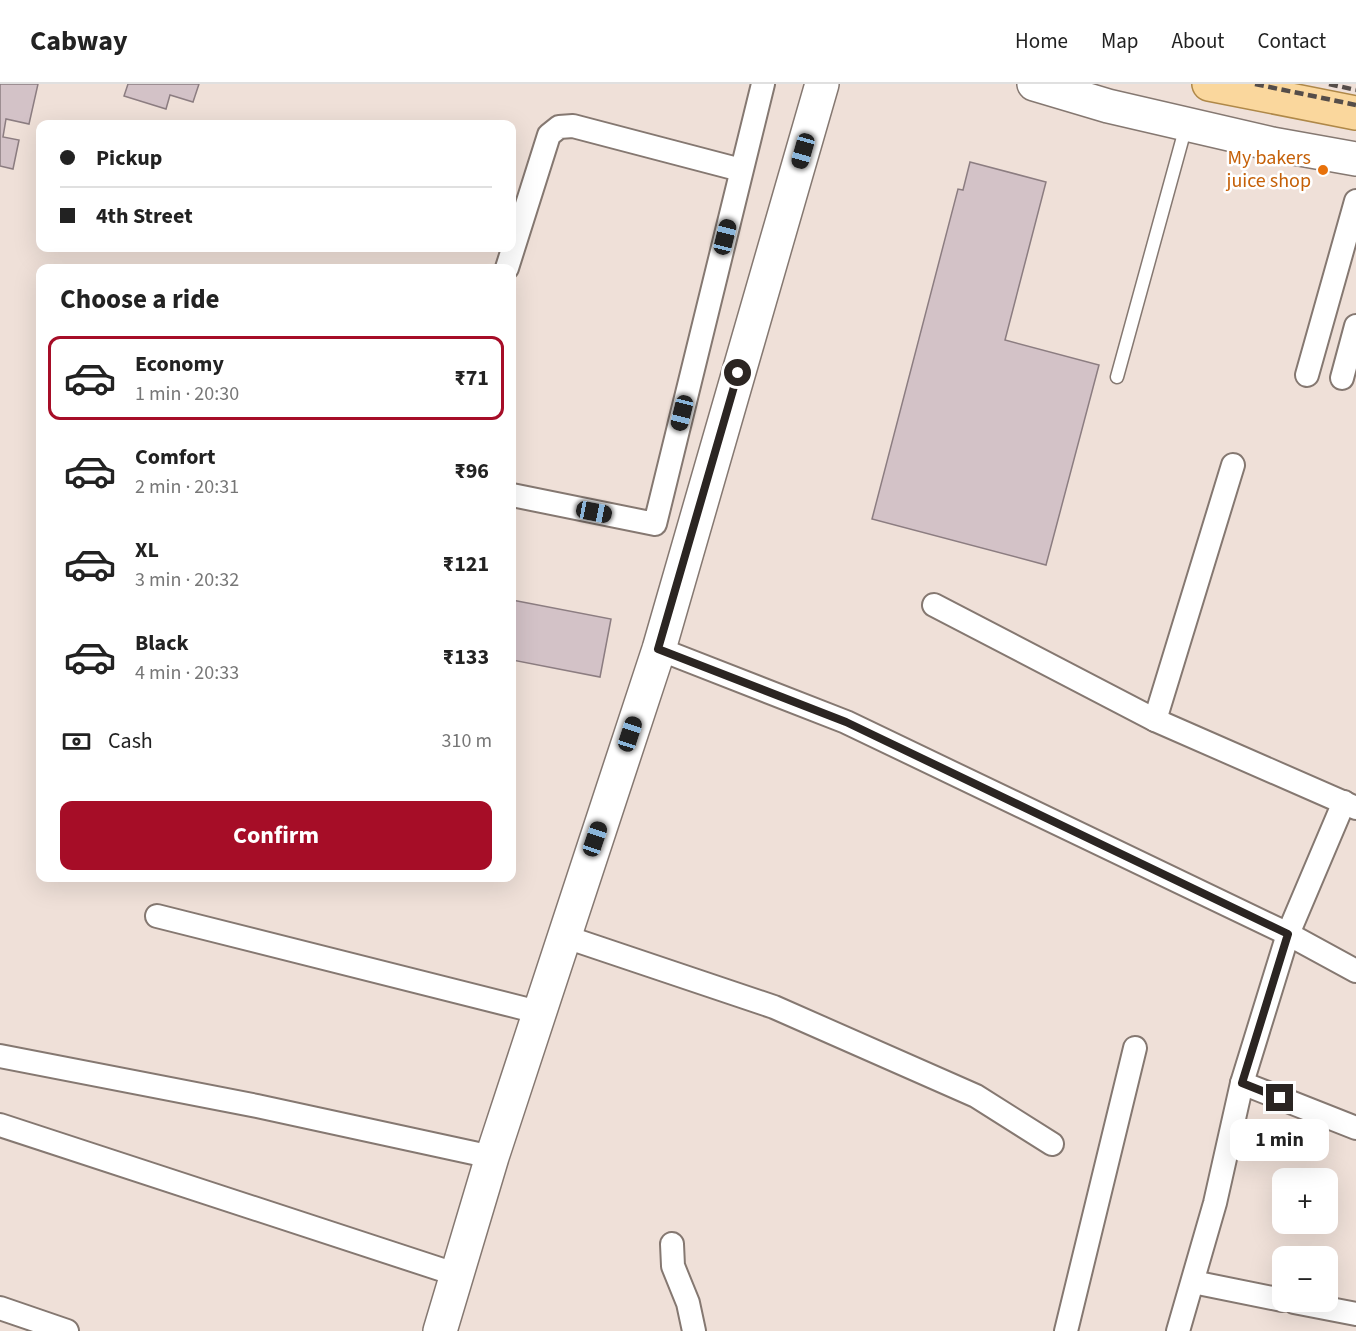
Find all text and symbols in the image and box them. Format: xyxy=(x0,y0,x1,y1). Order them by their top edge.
text: Cabway xyxy=(30,21,128,61)
text: Home xyxy=(1015,26,1068,56)
text: Map xyxy=(1101,26,1139,56)
text: About xyxy=(1172,26,1224,56)
text: Contact xyxy=(1257,26,1326,56)
car xyxy=(789,131,817,171)
text: Pickup xyxy=(96,142,162,174)
place label: My bakers juice shop xyxy=(1225,144,1311,195)
marker: My bakers juice shop xyxy=(1316,163,1330,177)
text: 4th Street xyxy=(96,200,193,232)
car xyxy=(712,217,738,257)
text: Choose a ride xyxy=(60,280,220,319)
text: Economy xyxy=(135,348,224,380)
icon: car xyxy=(63,351,117,405)
route start xyxy=(724,359,751,386)
text: ₹71 xyxy=(454,362,489,394)
text: 1 min · 20:30 xyxy=(135,380,239,408)
car xyxy=(669,393,695,433)
text: Comfort xyxy=(135,441,216,473)
icon: car xyxy=(63,444,117,498)
text: ₹96 xyxy=(454,455,489,487)
text: 2 min · 20:31 xyxy=(135,473,239,501)
car xyxy=(575,500,613,524)
text: XL xyxy=(135,534,159,566)
icon: car xyxy=(63,537,117,591)
text: ₹121 xyxy=(443,548,489,580)
text: 3 min · 20:32 xyxy=(135,566,239,594)
text: Black xyxy=(135,627,189,659)
icon: car xyxy=(63,630,117,684)
text: ₹133 xyxy=(443,641,489,673)
text: 4 min · 20:33 xyxy=(135,659,239,687)
car xyxy=(616,714,644,754)
icon: cash xyxy=(60,725,93,758)
text: Cash xyxy=(108,725,153,757)
text: 310 m xyxy=(442,727,492,755)
button: Confirm xyxy=(60,801,492,870)
car xyxy=(581,819,609,859)
route end xyxy=(1266,1084,1293,1111)
callout: 1 min xyxy=(1230,1119,1330,1161)
text: 1 min xyxy=(1255,1126,1304,1154)
map controls xyxy=(1272,1168,1338,1312)
button: + xyxy=(1272,1168,1338,1234)
button: − xyxy=(1272,1246,1338,1312)

